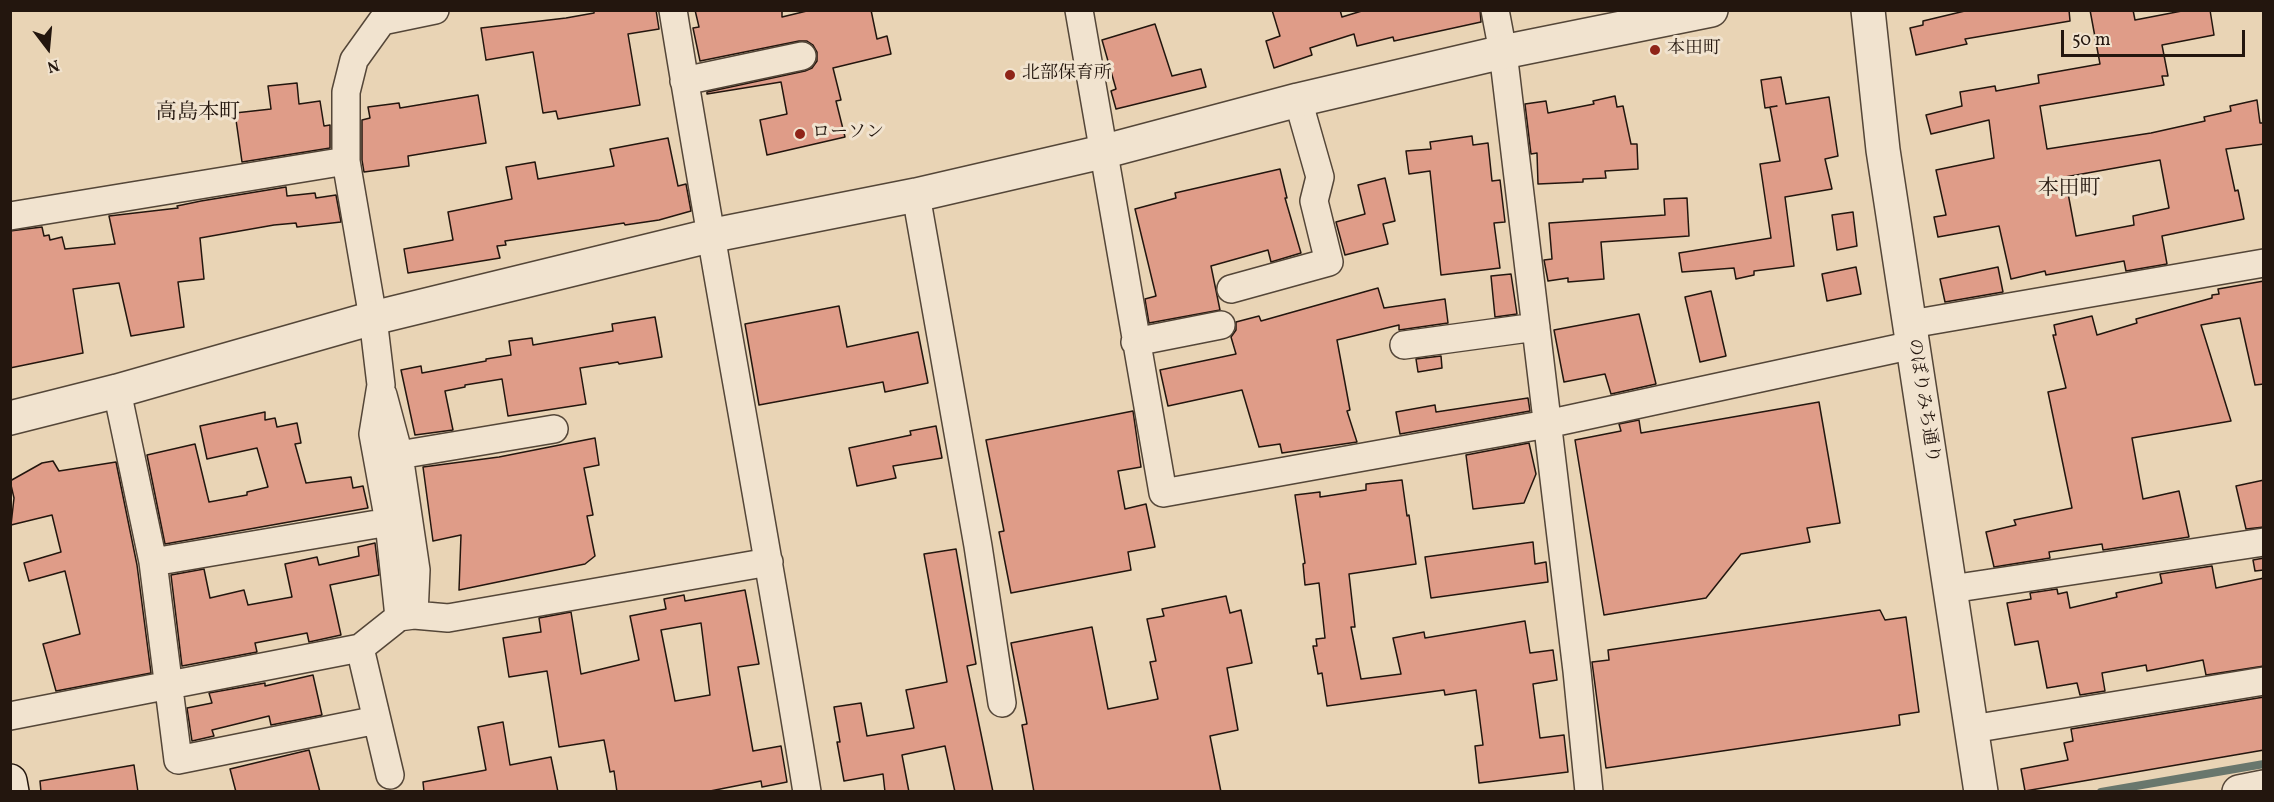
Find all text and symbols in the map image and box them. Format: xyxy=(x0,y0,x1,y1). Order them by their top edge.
north arrow xyxy=(18,18,78,78)
scale bar xyxy=(2064,18,2248,56)
text: 50 m xyxy=(2072,28,2111,53)
place label: 本田町 xyxy=(1667,39,1721,61)
marker: 本田町 xyxy=(1648,43,1662,57)
text: N xyxy=(44,53,62,77)
place label: 北部保育所 xyxy=(1022,64,1112,86)
marker: 北部保育所 xyxy=(1003,68,1017,82)
district label: 高島本町 xyxy=(156,101,240,127)
place label: ローソン xyxy=(812,123,884,145)
marker: ローソン xyxy=(793,127,807,141)
district label: 本田町 xyxy=(2038,177,2100,203)
street label: のぼりみち通り xyxy=(1901,337,1943,465)

